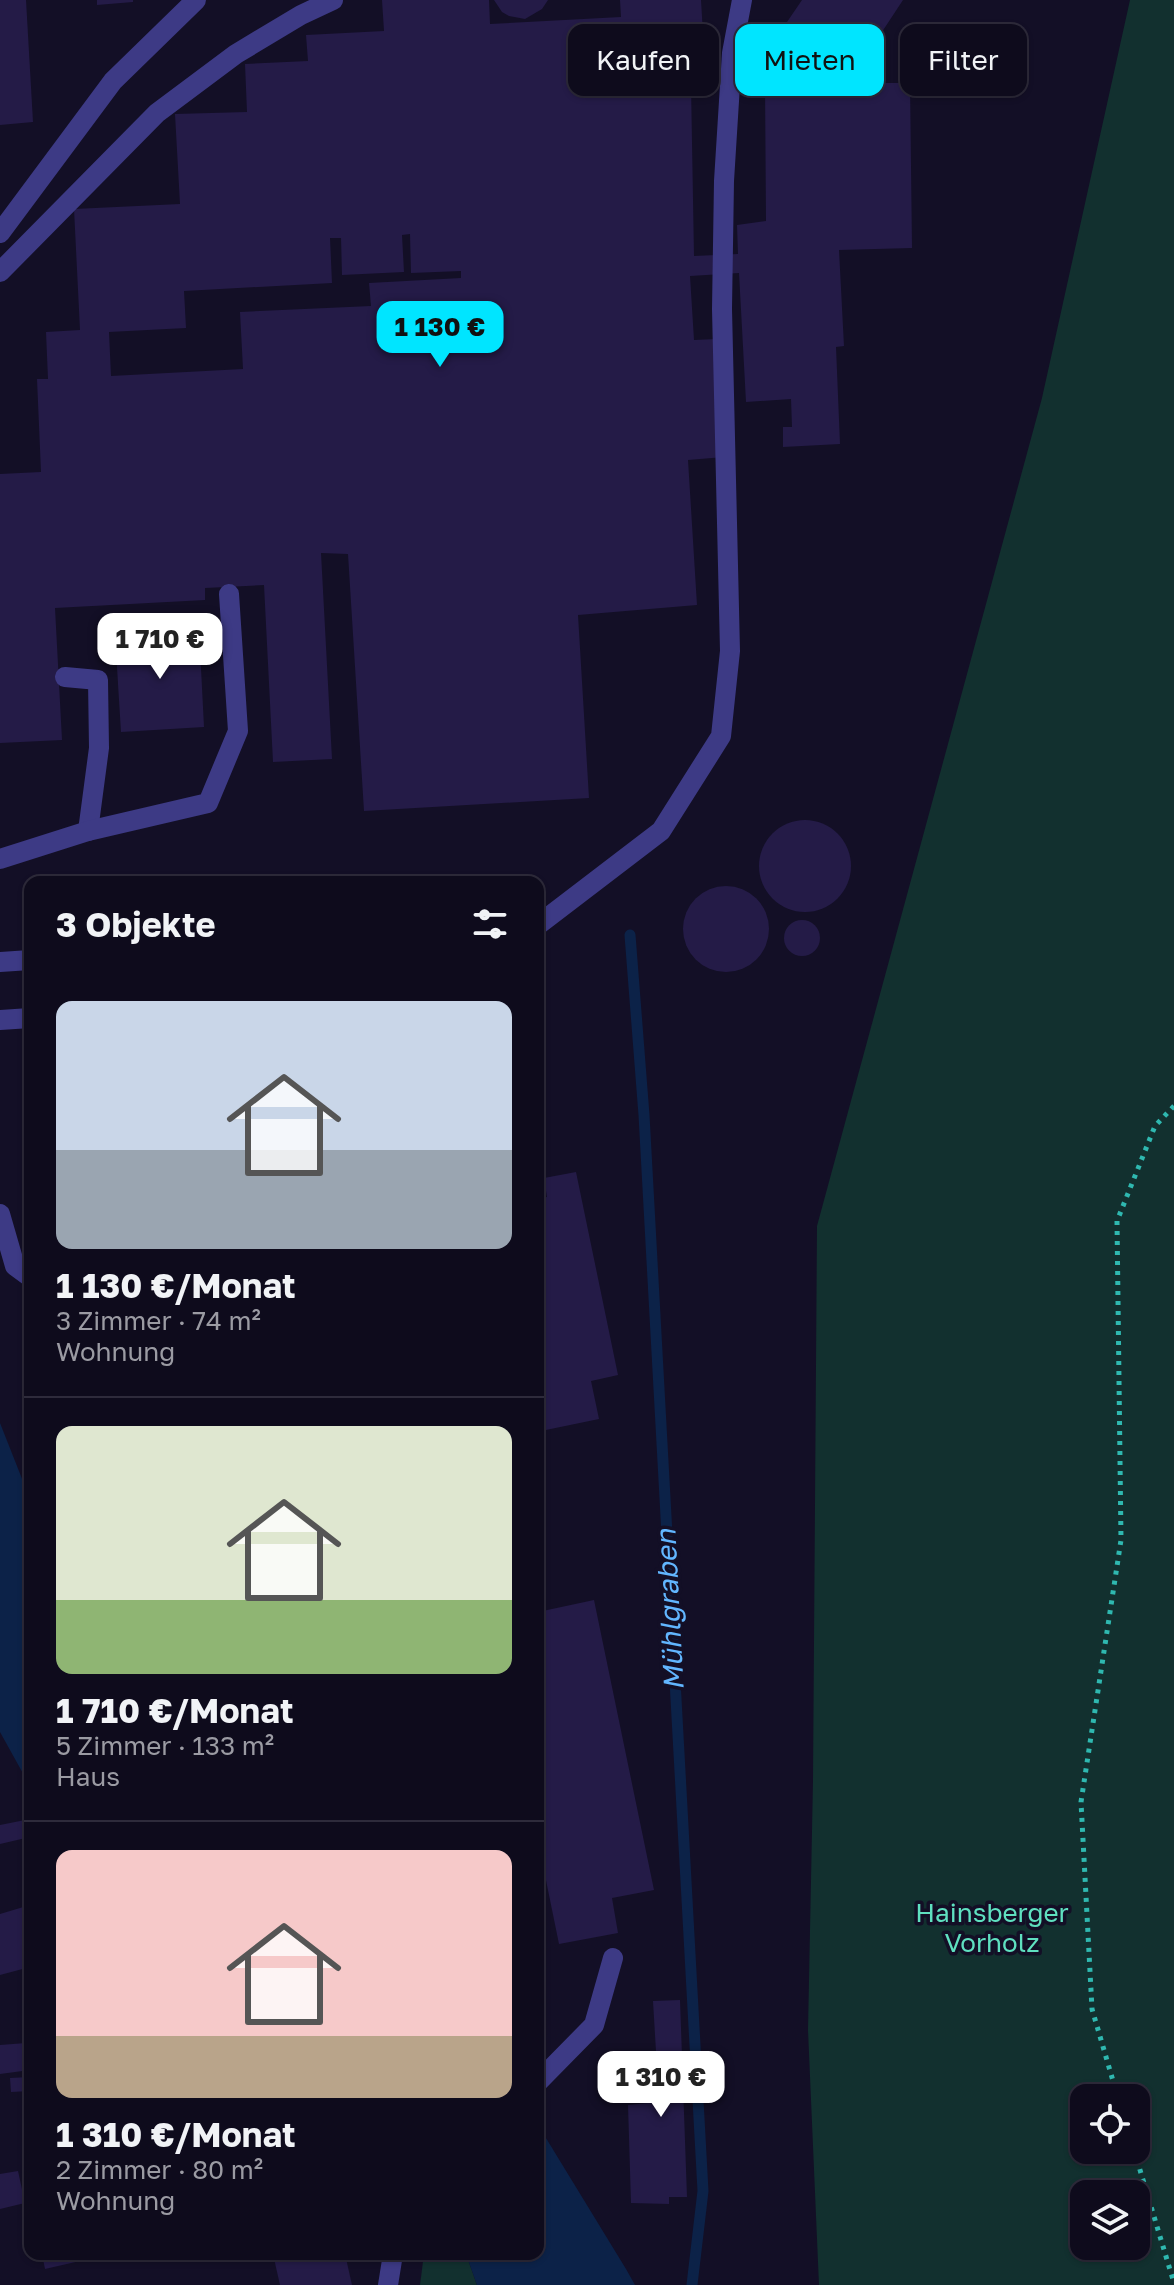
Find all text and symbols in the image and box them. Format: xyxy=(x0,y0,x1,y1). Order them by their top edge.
chip: Kaufen xyxy=(568,24,719,96)
chip: Mieten xyxy=(735,24,884,96)
chip: Filter xyxy=(900,24,1027,96)
pin: 1 130 € xyxy=(366,301,514,369)
text: 1 130 € xyxy=(395,311,485,342)
pin: 1 710 € xyxy=(86,613,234,681)
text: 1 710 € xyxy=(115,623,205,654)
icon: filters xyxy=(468,902,512,946)
text: 3 Objekte xyxy=(56,904,216,944)
icon: home xyxy=(212,1053,356,1197)
text: 1 130 €/Monat xyxy=(56,1265,296,1305)
text: 3 Zimmer · 74 m² xyxy=(56,1305,261,1336)
text: Wohnung xyxy=(56,1336,175,1367)
icon: home xyxy=(212,1478,356,1622)
water label: Mühlgraben xyxy=(648,1527,690,1691)
text: 1 710 €/Monat xyxy=(56,1690,294,1730)
text: 5 Zimmer · 133 m² xyxy=(56,1730,274,1761)
text: Haus xyxy=(56,1761,120,1792)
park label: Hainsberger Vorholz xyxy=(915,1897,1069,1958)
icon: home xyxy=(212,1902,356,2046)
pin: 1 310 € xyxy=(587,2051,735,2119)
text: 1 310 € xyxy=(616,2061,706,2092)
map controls xyxy=(1070,2084,1150,2260)
button: locate xyxy=(1070,2084,1150,2164)
text: 1 310 €/Monat xyxy=(56,2114,296,2154)
text: 2 Zimmer · 80 m² xyxy=(56,2154,263,2185)
button: layers xyxy=(1070,2180,1150,2260)
text: Wohnung xyxy=(56,2185,175,2216)

